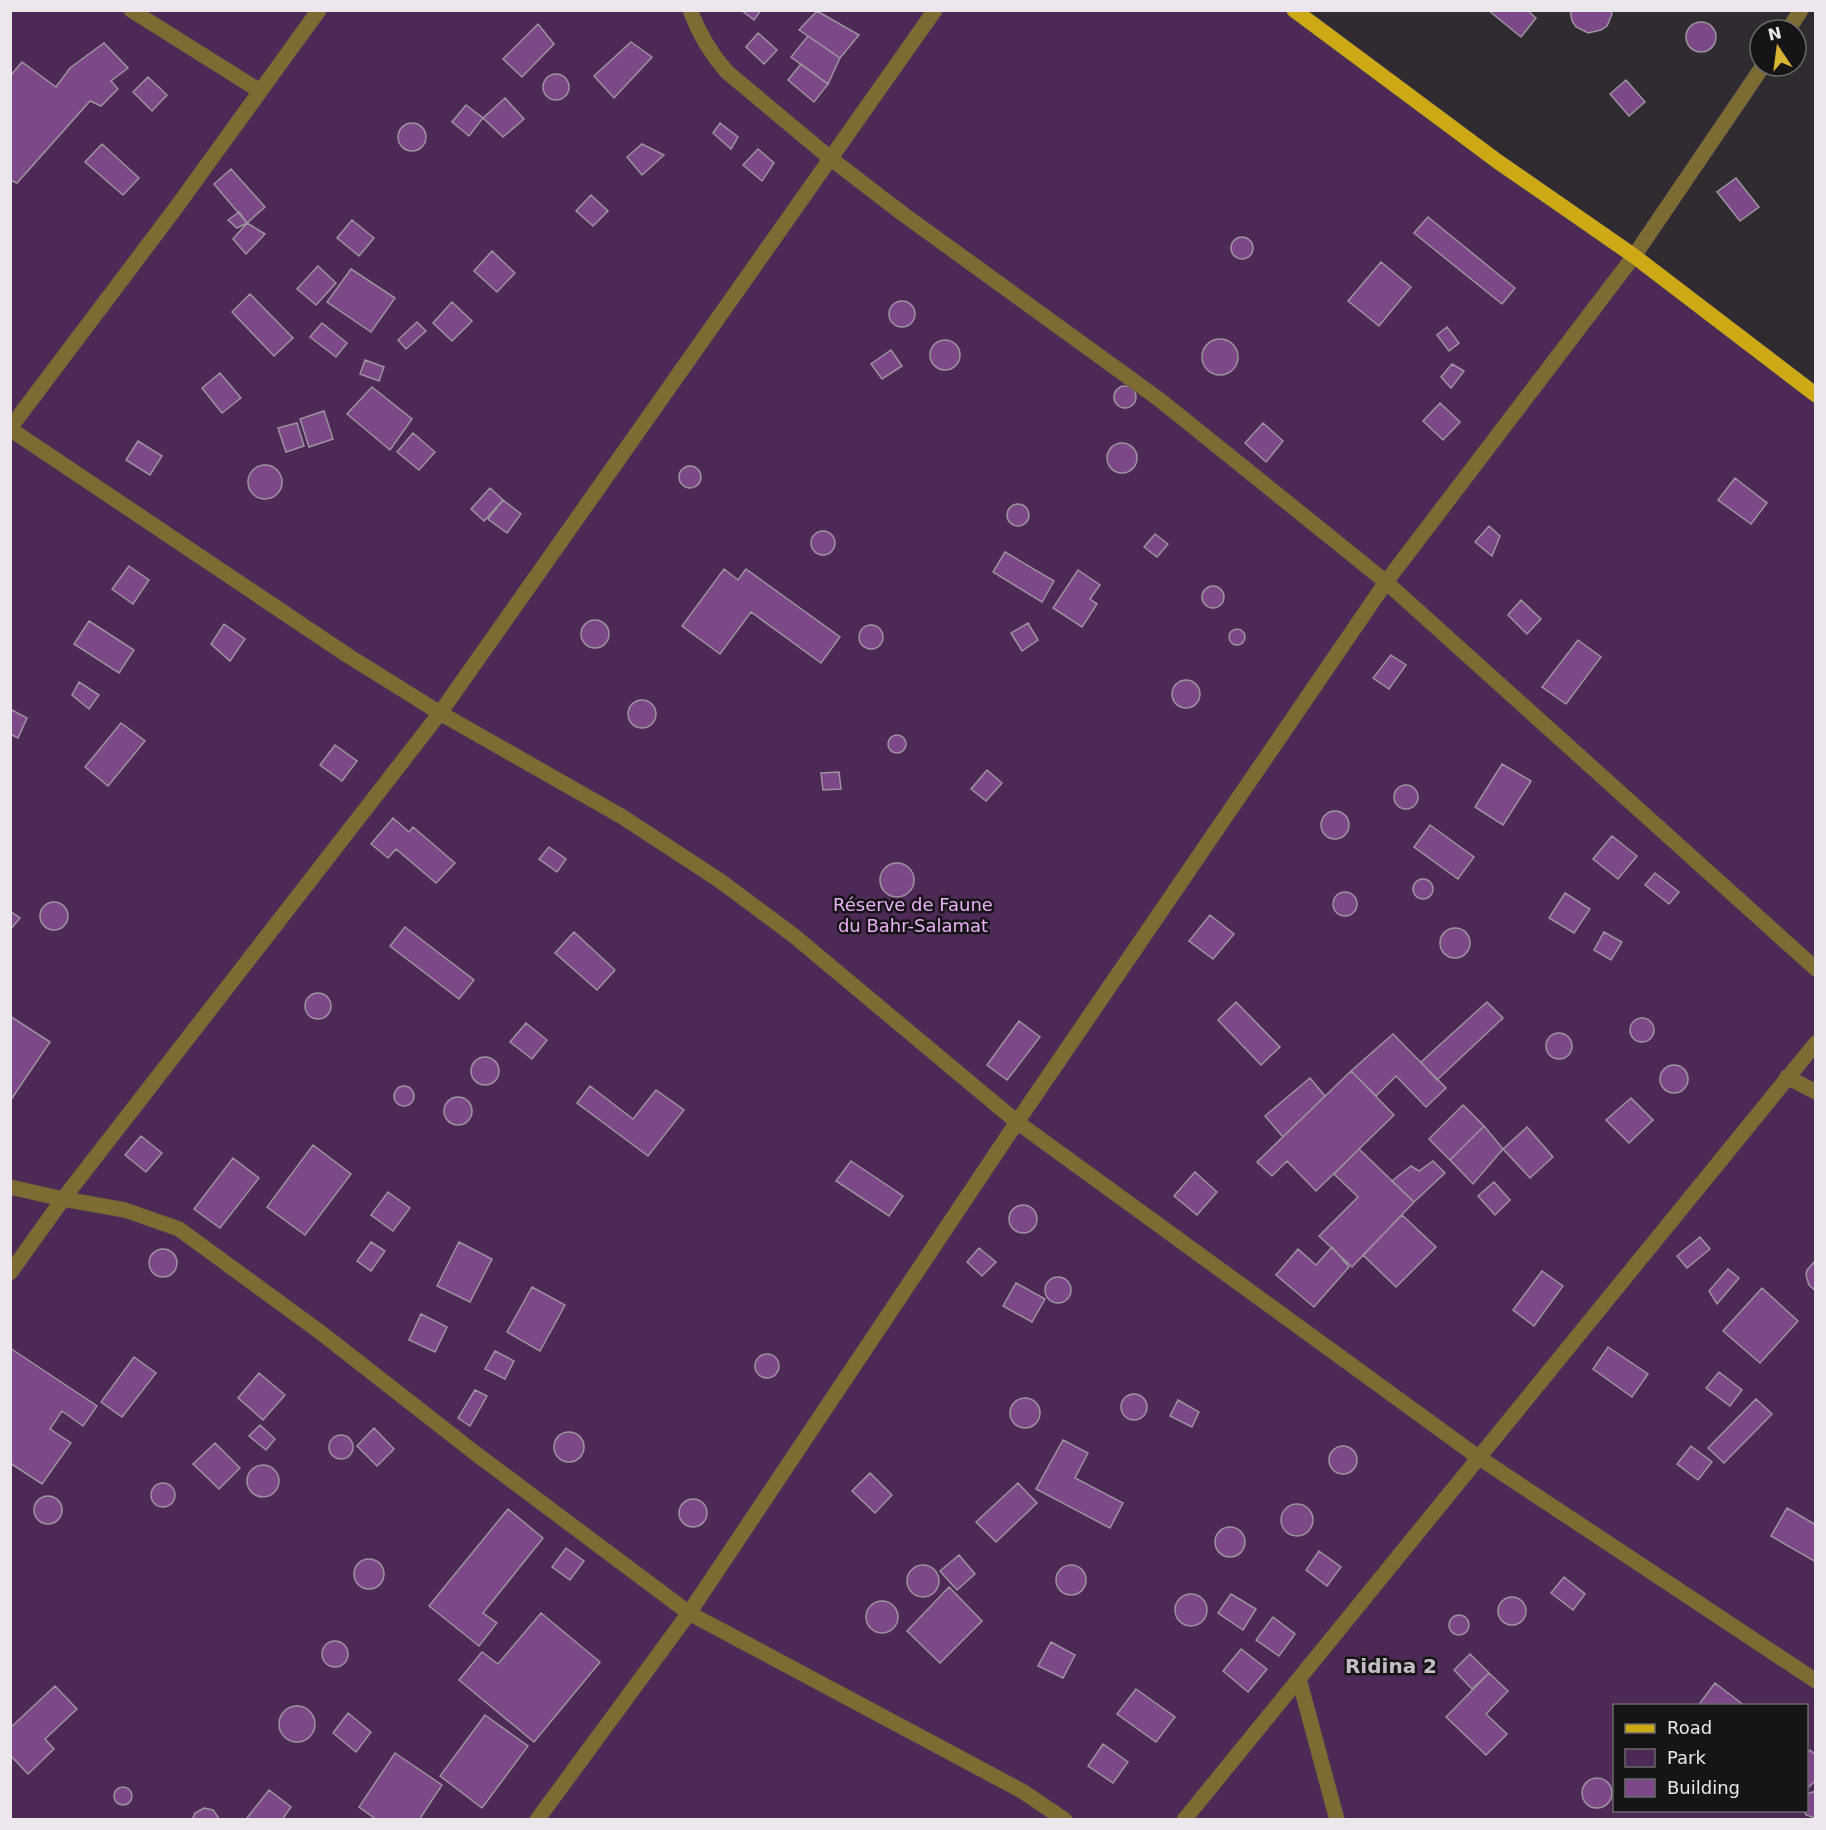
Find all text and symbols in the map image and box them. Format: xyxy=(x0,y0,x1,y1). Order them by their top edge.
north arrow xyxy=(1748,18,1808,78)
text: N xyxy=(1766,23,1783,45)
park label: Réserve de Faune du Bahr-Salamat xyxy=(833,894,993,936)
district label: Ridina 2 xyxy=(1345,1654,1437,1678)
legend xyxy=(1613,1704,1808,1812)
text: Road xyxy=(1667,1717,1712,1738)
text: Park xyxy=(1667,1747,1706,1768)
text: Building xyxy=(1667,1777,1740,1798)

